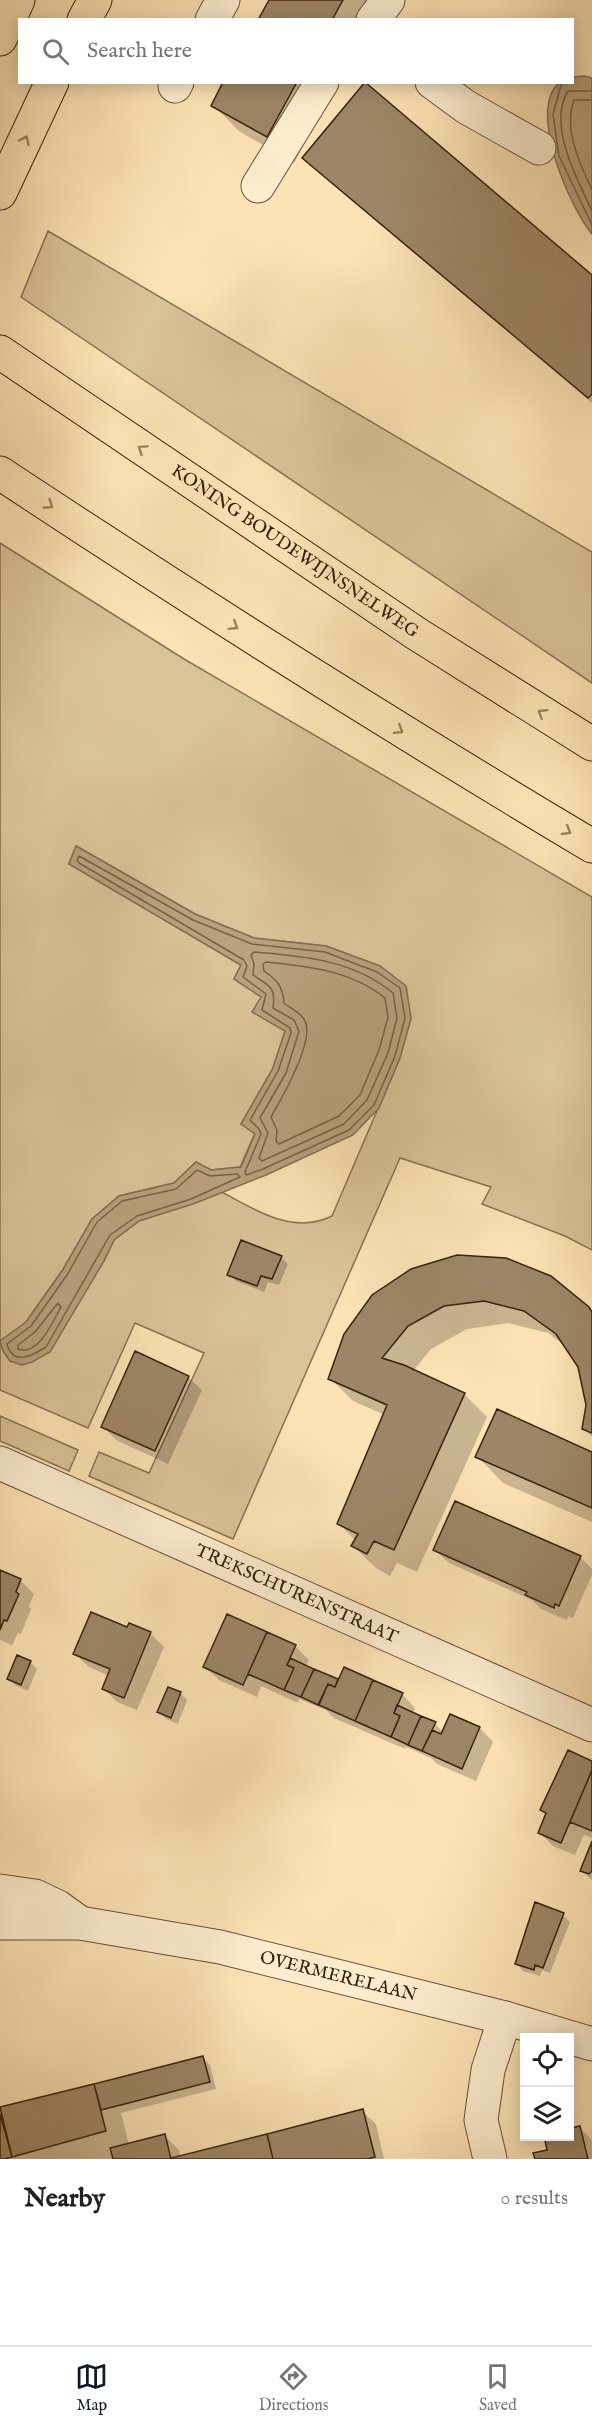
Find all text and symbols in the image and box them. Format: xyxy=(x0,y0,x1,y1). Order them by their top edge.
search box xyxy=(18,18,574,84)
icon: search xyxy=(39,35,72,68)
text: Search here xyxy=(87,37,192,65)
one-way arrow xyxy=(17,135,29,146)
one-way arrow xyxy=(138,445,149,456)
street label: KONING BOUDEWIJNSNELWEG xyxy=(167,460,424,644)
one-way arrow xyxy=(42,498,53,509)
one-way arrow xyxy=(228,619,239,630)
one-way arrow xyxy=(538,709,549,720)
one-way arrow xyxy=(393,723,404,734)
one-way arrow xyxy=(561,823,571,835)
street label: TREKSCHURENSTRAAT xyxy=(191,1539,401,1649)
street label: OVERMERELAAN xyxy=(258,1946,420,2007)
map controls xyxy=(520,2033,574,2141)
button: locate xyxy=(520,2033,574,2087)
button: layers xyxy=(520,2087,574,2141)
text: Nearby xyxy=(24,2182,105,2215)
text: 0 results xyxy=(501,2186,568,2211)
tab: Map xyxy=(75,2360,108,2416)
tab: Directions xyxy=(259,2360,328,2416)
tab: Saved xyxy=(479,2360,517,2416)

